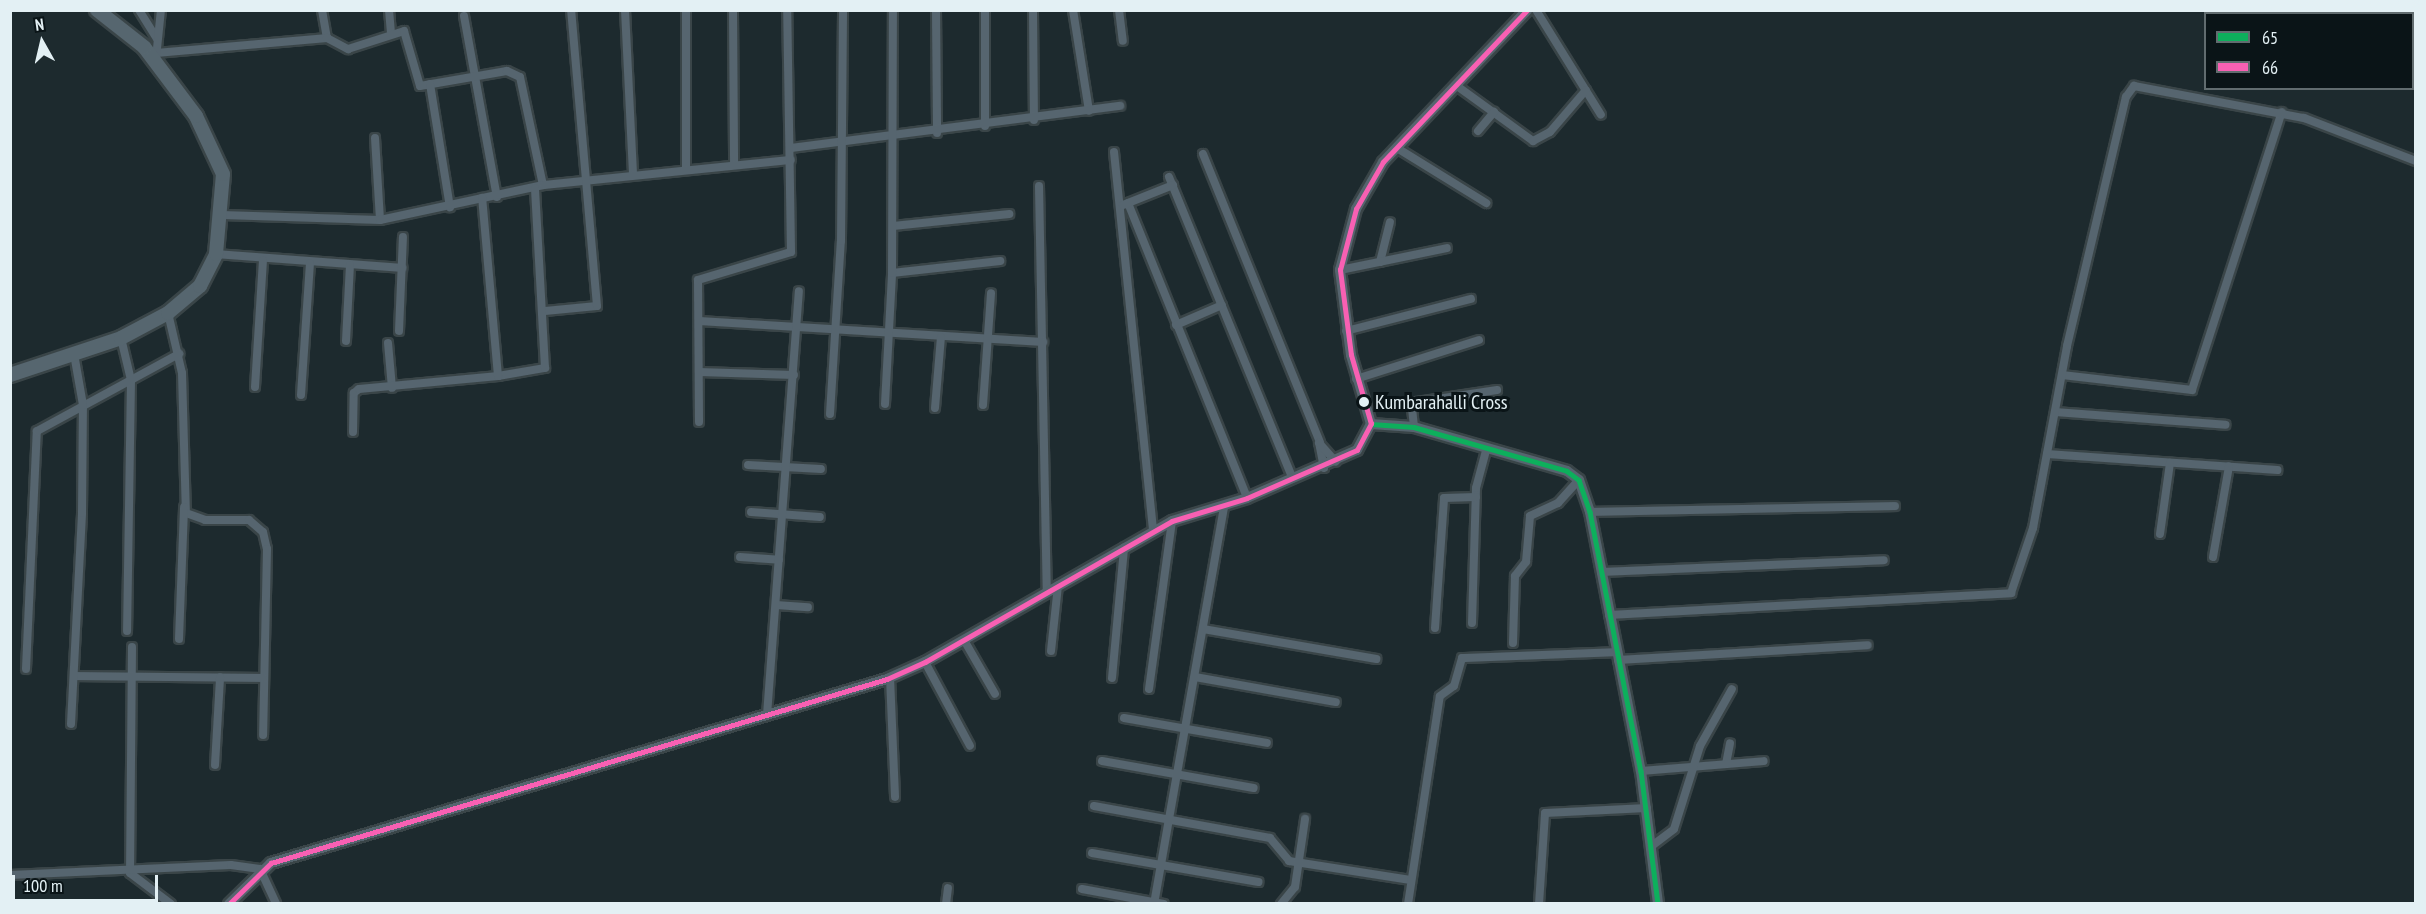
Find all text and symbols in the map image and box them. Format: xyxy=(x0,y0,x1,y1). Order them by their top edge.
north arrow xyxy=(12,12,72,72)
legend xyxy=(2204,12,2414,90)
text: N xyxy=(34,14,45,35)
text: 65 xyxy=(2262,26,2278,49)
text: 66 xyxy=(2262,56,2278,79)
place label: Kumbarahalli Cross xyxy=(1375,390,1508,414)
marker: Kumbarahalli Cross xyxy=(1358,396,1370,408)
scale bar xyxy=(15,863,160,901)
text: 100 m xyxy=(23,874,63,897)

